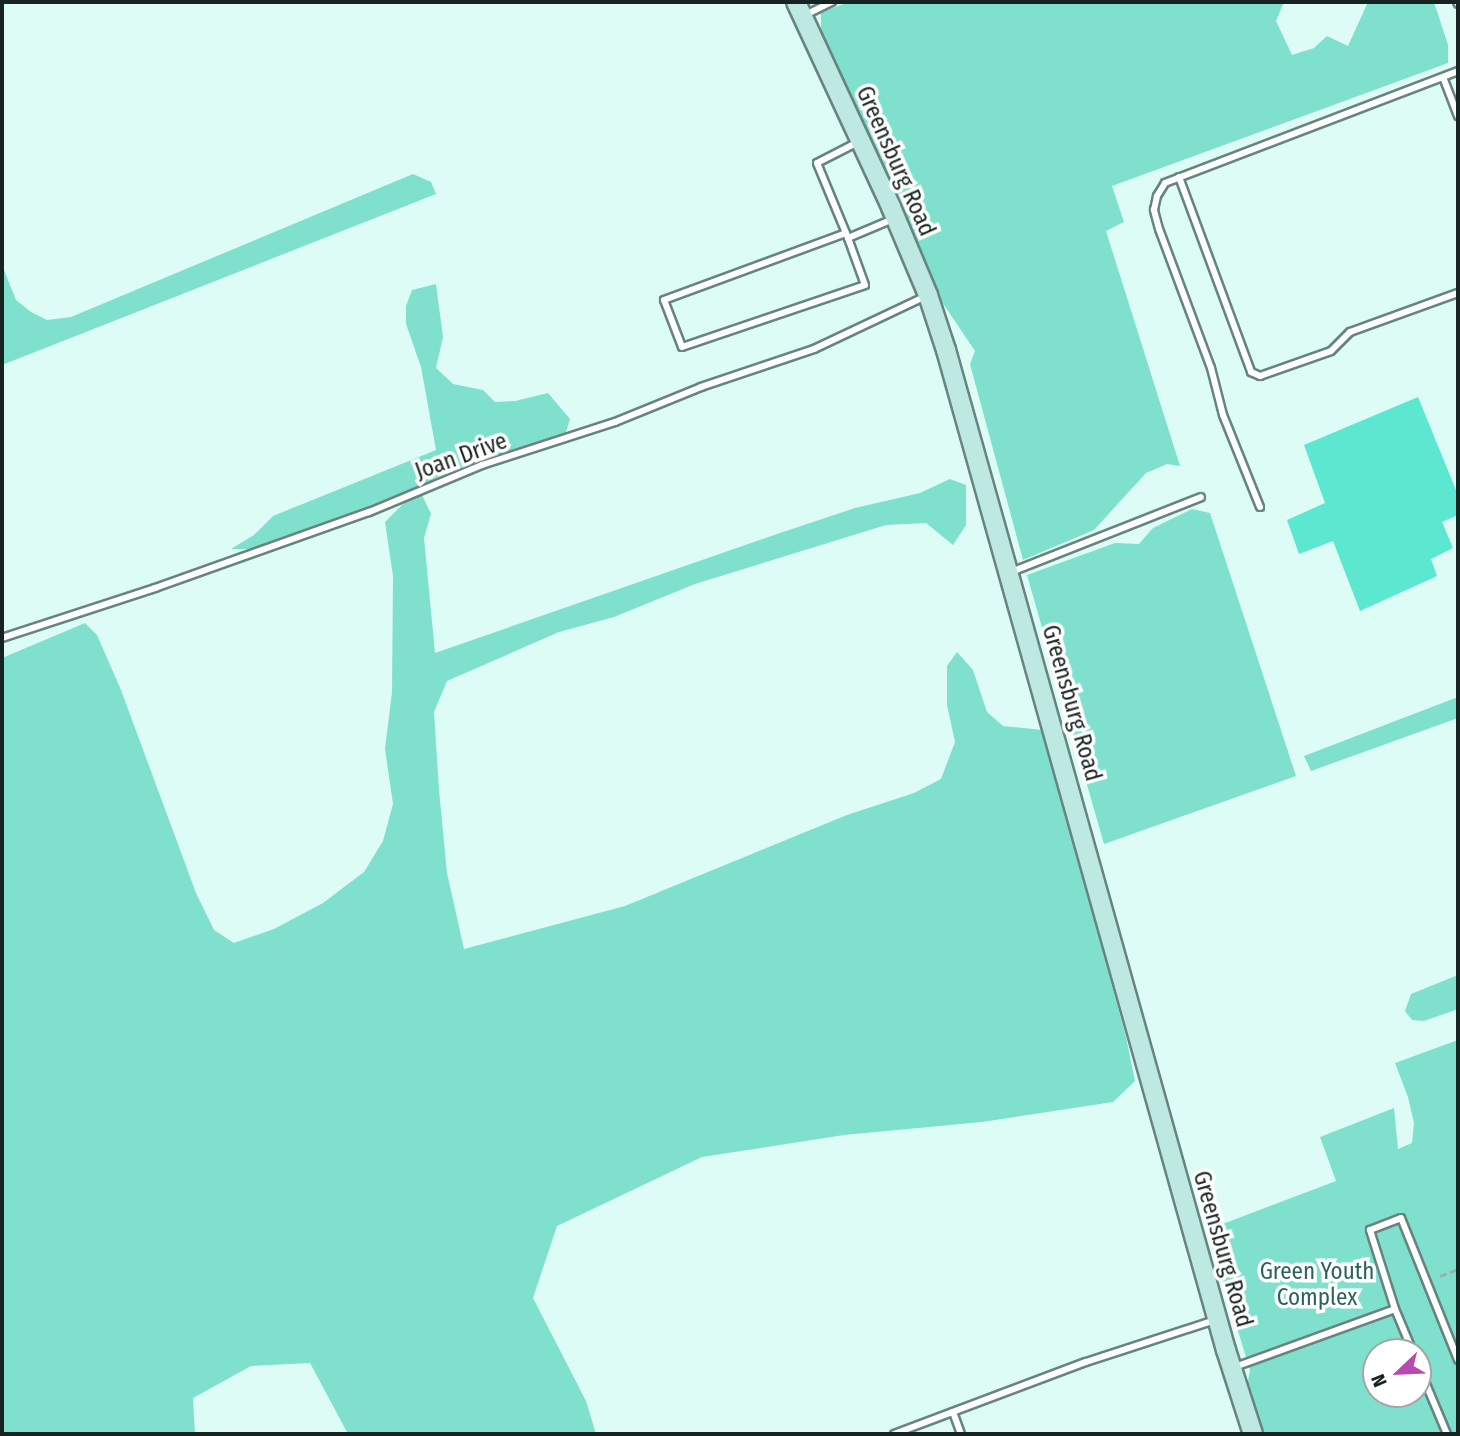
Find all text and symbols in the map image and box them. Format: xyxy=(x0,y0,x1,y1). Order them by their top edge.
street label: Greensburg Road xyxy=(851,82,941,240)
street label: Joan Drive xyxy=(411,427,511,485)
street label: Greensburg Road xyxy=(1037,622,1107,784)
street label: Greensburg Road xyxy=(1188,1168,1258,1330)
park label: Green Youth Complex xyxy=(1260,1257,1374,1311)
north arrow xyxy=(1362,1338,1432,1408)
text: N xyxy=(1366,1371,1392,1390)

